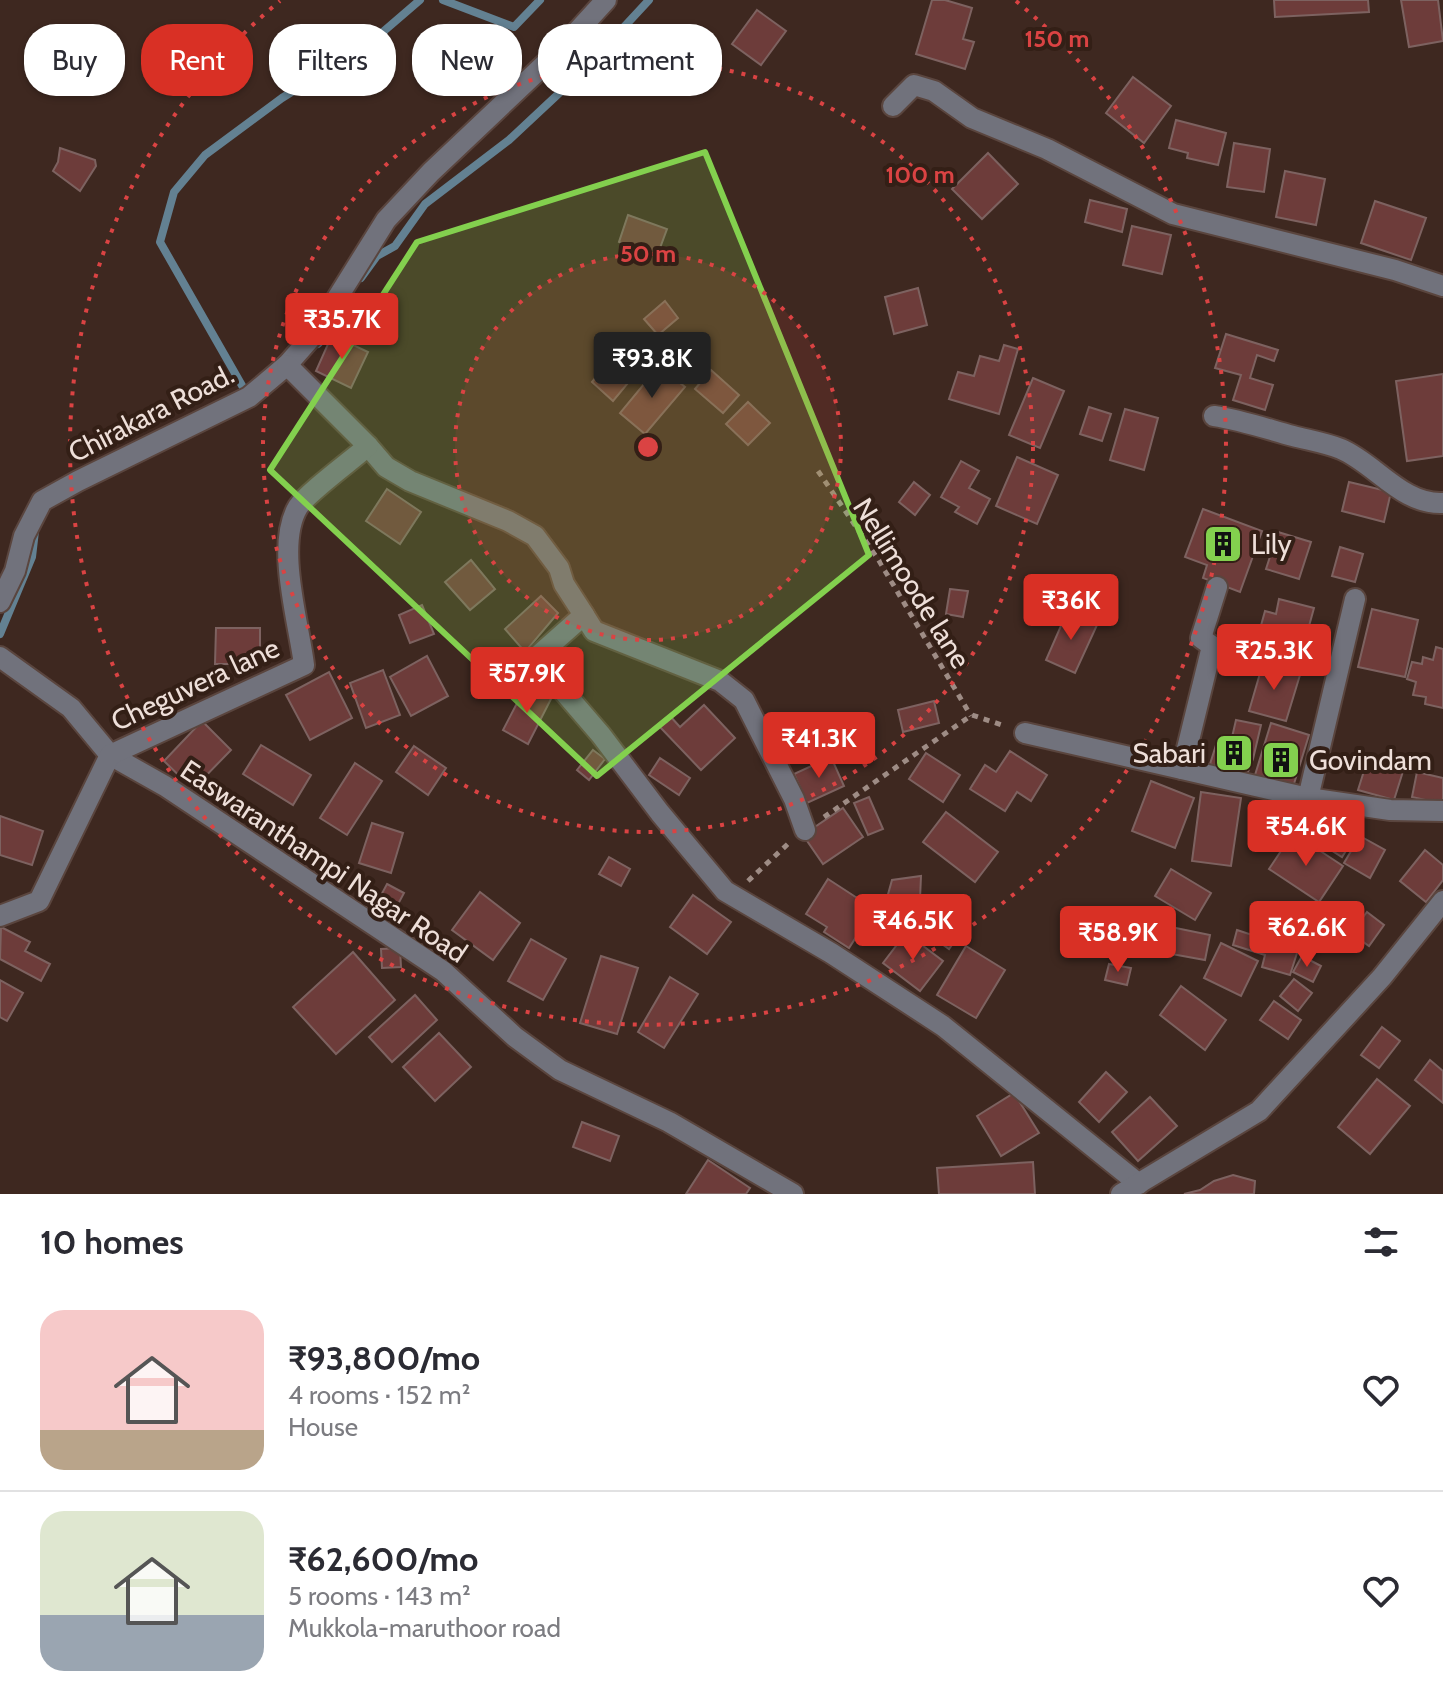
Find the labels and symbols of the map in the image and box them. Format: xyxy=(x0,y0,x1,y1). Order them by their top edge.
text: 150 m xyxy=(1025,24,1089,53)
text: 100 m xyxy=(885,160,955,189)
text: 50 m xyxy=(620,239,676,268)
pin: ₹35.7K xyxy=(277,293,407,361)
pin: ₹93.8K xyxy=(587,332,717,400)
street label: Chirakara Road. xyxy=(63,357,239,469)
centre of rings xyxy=(634,433,662,461)
street label: Nellimoode lane xyxy=(846,492,978,674)
building icon: Lily xyxy=(1202,523,1244,565)
place label: Lily xyxy=(1251,527,1292,561)
pin: ₹36K xyxy=(1024,574,1118,642)
pin: ₹25.3K xyxy=(1209,624,1339,692)
street label: Cheguvera lane xyxy=(105,630,285,738)
pin: ₹57.9K xyxy=(462,647,592,715)
pin: ₹41.3K xyxy=(754,712,884,780)
building icon: Sabari xyxy=(1213,732,1255,774)
place label: Sabari xyxy=(1132,736,1206,770)
building icon: Govindam xyxy=(1260,739,1302,781)
place label: Govindam xyxy=(1309,743,1432,777)
street label: Easwaranthampi Nagar Road xyxy=(174,752,474,970)
pin: ₹54.6K xyxy=(1241,800,1371,868)
pin: ₹46.5K xyxy=(848,894,978,962)
pin: ₹62.6K xyxy=(1242,901,1372,969)
pin: ₹58.9K xyxy=(1053,906,1183,974)

